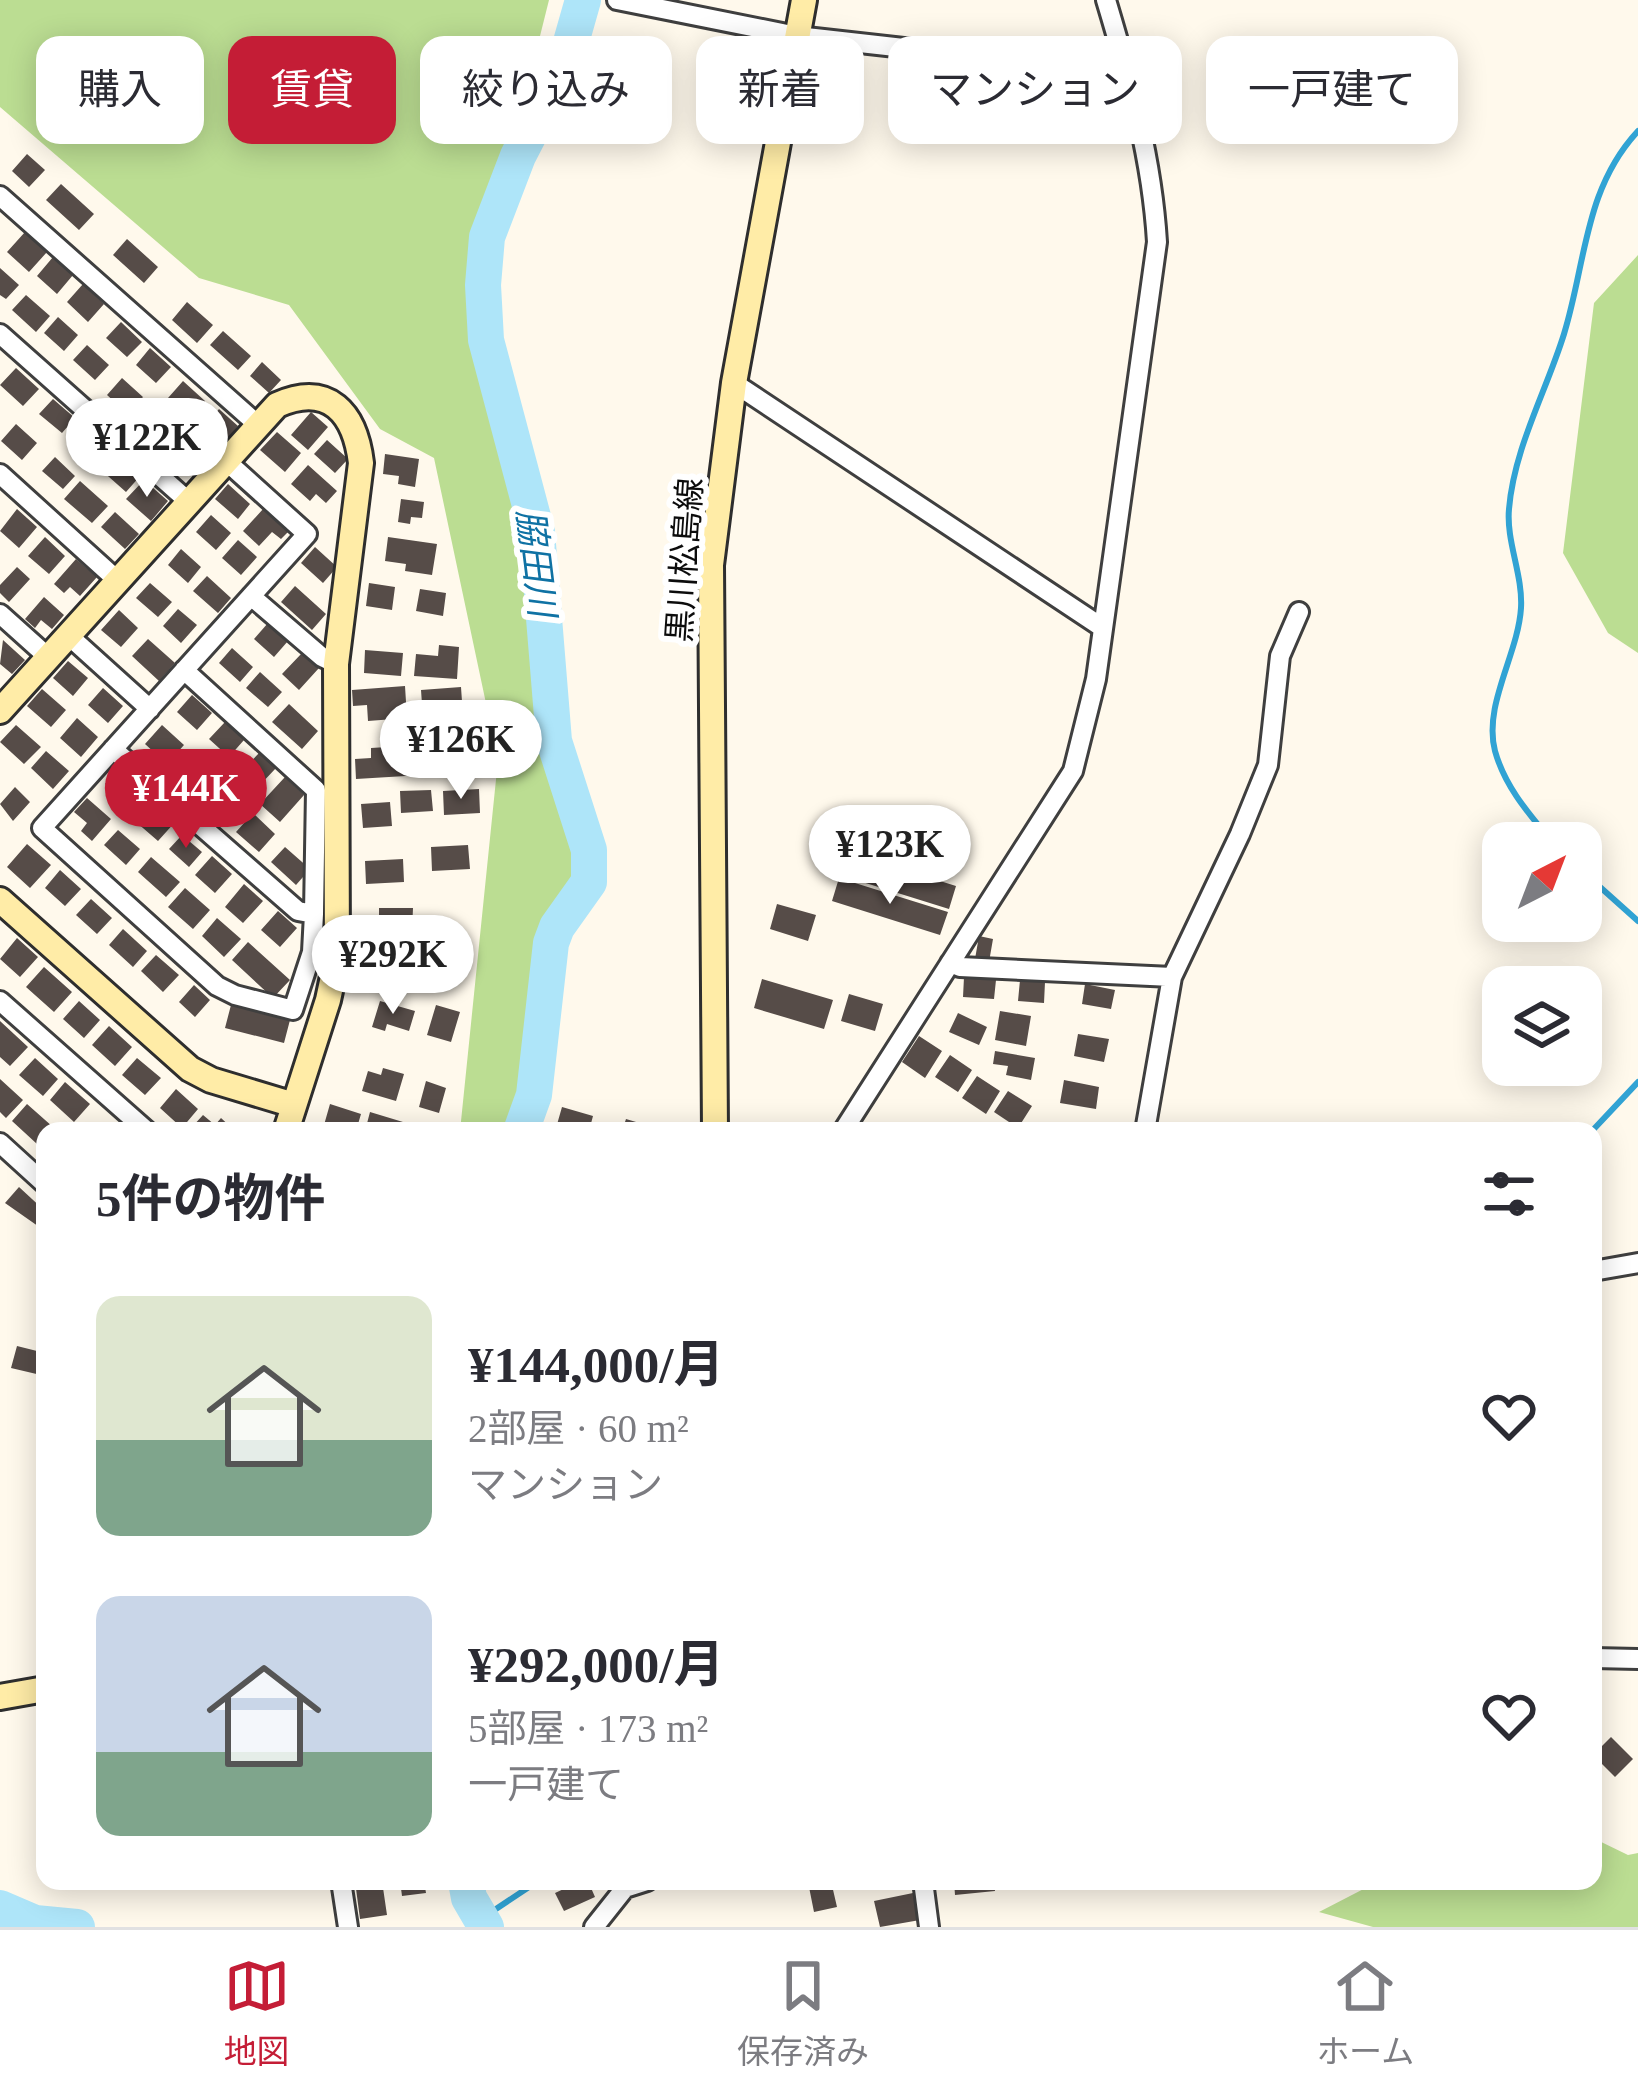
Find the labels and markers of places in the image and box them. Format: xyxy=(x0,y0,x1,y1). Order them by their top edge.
pin: ¥122K xyxy=(63,398,231,500)
pin: ¥126K xyxy=(377,700,545,802)
pin: ¥144K xyxy=(102,749,270,851)
pin: ¥123K xyxy=(806,805,974,907)
pin: ¥292K xyxy=(309,915,477,1017)

